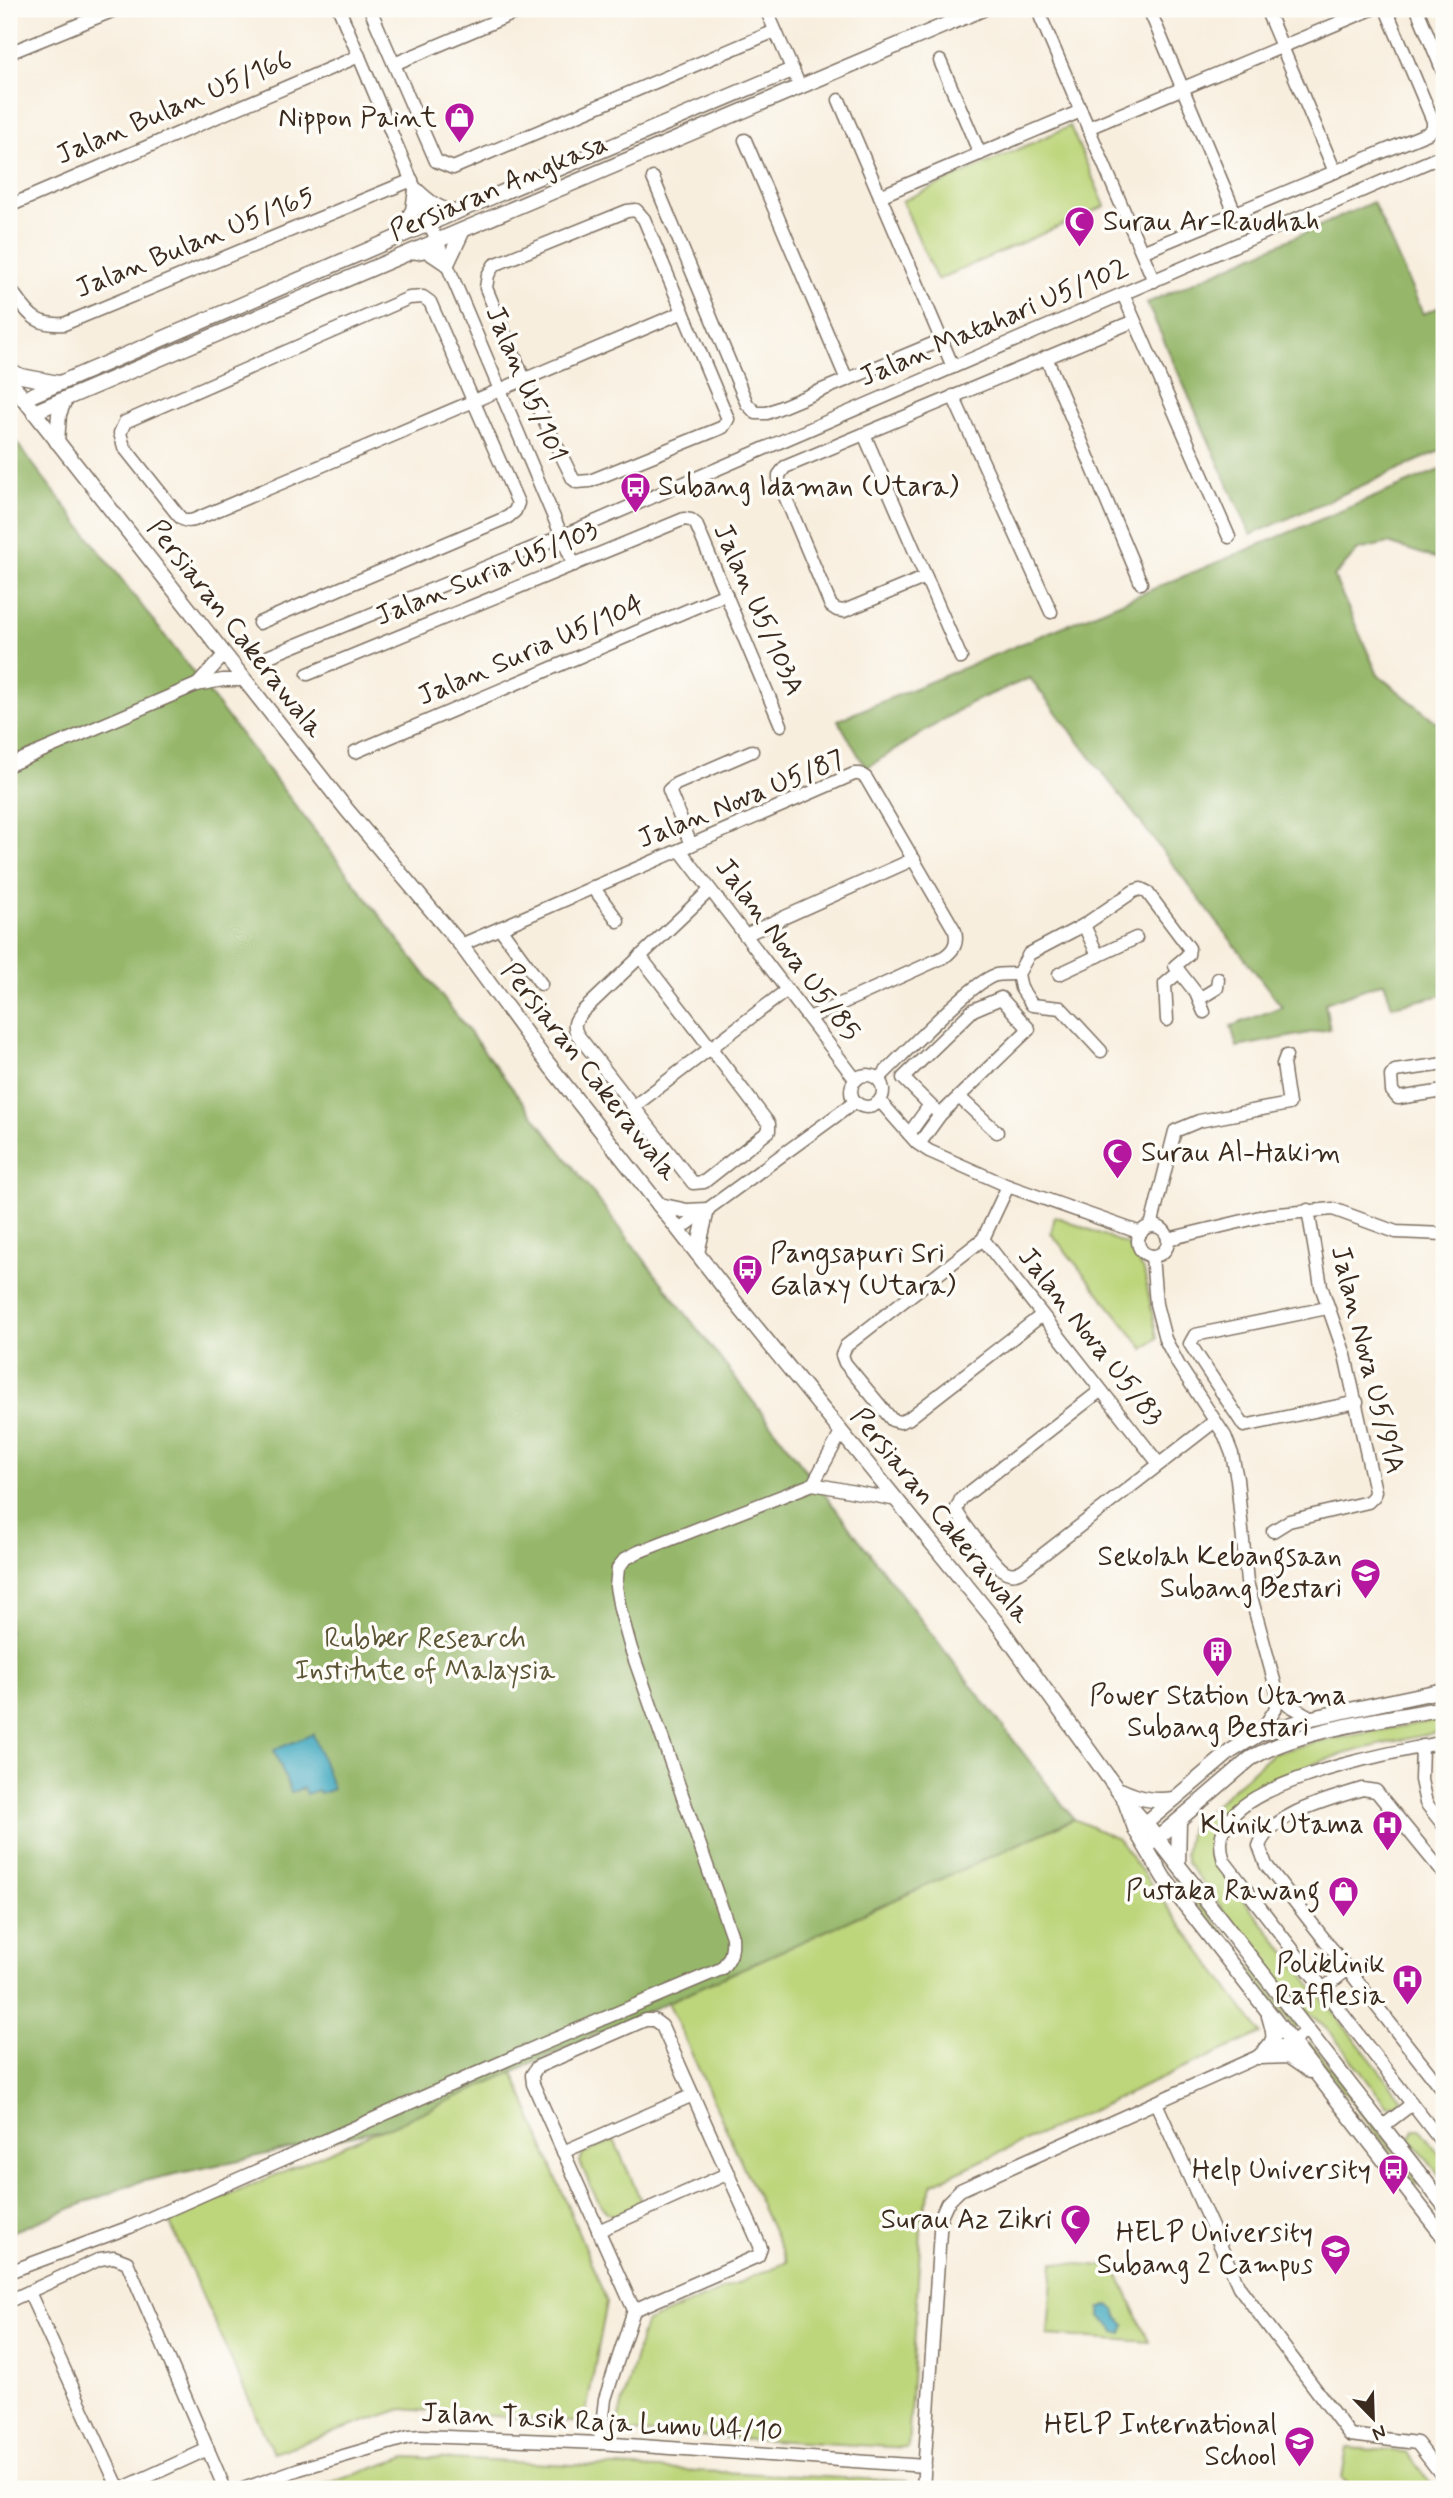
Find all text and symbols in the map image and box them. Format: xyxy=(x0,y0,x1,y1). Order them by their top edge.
street label: Jalan Bulan U5/166 xyxy=(51,42,297,174)
place label: Nippon Paint xyxy=(278,100,438,137)
shop icon: Nippon Paint xyxy=(443,101,477,145)
street label: Persiaran Angkasa xyxy=(384,125,614,251)
street label: Jalan Bulan U5/165 xyxy=(70,178,320,308)
place label: Surau Ar-Raudhah xyxy=(1103,204,1320,241)
mosque icon: Surau Ar-Raudhah xyxy=(1063,205,1097,249)
street label: Jalan Matahari U5/102 xyxy=(854,250,1134,396)
street label: Jalan U5/101 xyxy=(476,300,574,468)
place label: Subang Idaman (Utara) xyxy=(658,469,959,506)
bus stop icon: Subang Idaman (Utara) xyxy=(618,470,652,514)
street label: Persiaran Cakerawala xyxy=(138,512,332,746)
street label: Jalan Suria U5/103 xyxy=(370,512,604,636)
street label: Jalan U5/103A xyxy=(703,518,813,702)
street label: Jalan Suria U5/104 xyxy=(412,587,650,715)
street label: Jalan Nova U5/87 xyxy=(632,742,850,858)
street label: Jalan Nova U5/85 xyxy=(706,851,868,1049)
street label: Persiaran Cakerawala xyxy=(492,955,686,1189)
place label: Surau Al-Hakim xyxy=(1141,1135,1341,1172)
mosque icon: Surau Al-Hakim xyxy=(1101,1136,1135,1180)
place label: Pangsapuri Sri Galaxy (Utara) xyxy=(770,1236,956,1305)
street label: Jalan Nova U5/83 xyxy=(1008,1240,1172,1434)
street label: Jalan Nova U5/91A xyxy=(1321,1242,1413,1478)
bus stop icon: Pangsapuri Sri Galaxy (Utara) xyxy=(730,1253,764,1297)
street label: Persiaran Cakerawala xyxy=(841,1400,1039,1632)
place label: Sekolah Kebangsaan Subang Bestari xyxy=(1098,1539,1342,1608)
school or university icon: Sekolah Kebangsaan Subang Bestari xyxy=(1348,1556,1382,1600)
park label: Rubber Research Institute of Malaysia xyxy=(295,1621,555,1690)
building icon: Power Station Utama Subang Bestari xyxy=(1201,1635,1235,1679)
place label: Power Station Utama Subang Bestari xyxy=(1089,1678,1347,1747)
place label: Klinik Utama xyxy=(1200,1807,1364,1844)
hospital icon: Klinik Utama xyxy=(1370,1808,1404,1852)
place label: Pustaka Rawang xyxy=(1126,1873,1320,1913)
shop icon: Pustaka Rawang xyxy=(1326,1874,1360,1918)
place label: Poliklinik Rafflesia xyxy=(1275,1946,1385,2015)
hospital icon: Poliklinik Rafflesia xyxy=(1391,1963,1425,2007)
place label: Help University xyxy=(1192,2152,1371,2189)
bus stop icon: Help University xyxy=(1377,2153,1411,2197)
place label: Surau Az Zikri xyxy=(881,2202,1052,2239)
mosque icon: Surau Az Zikri xyxy=(1058,2203,1092,2247)
place label: HELP University Subang 2 Campus xyxy=(1097,2215,1313,2284)
school or university icon: HELP University Subang 2 Campus xyxy=(1319,2232,1353,2276)
north arrow xyxy=(1338,2382,1408,2452)
street label: Jalan Tasik Raja Lumu U4/10 xyxy=(420,2395,784,2451)
place label: HELP International School xyxy=(1044,2407,1277,2476)
text: N xyxy=(1368,2418,1390,2446)
school or university icon: HELP International School xyxy=(1283,2424,1317,2468)

